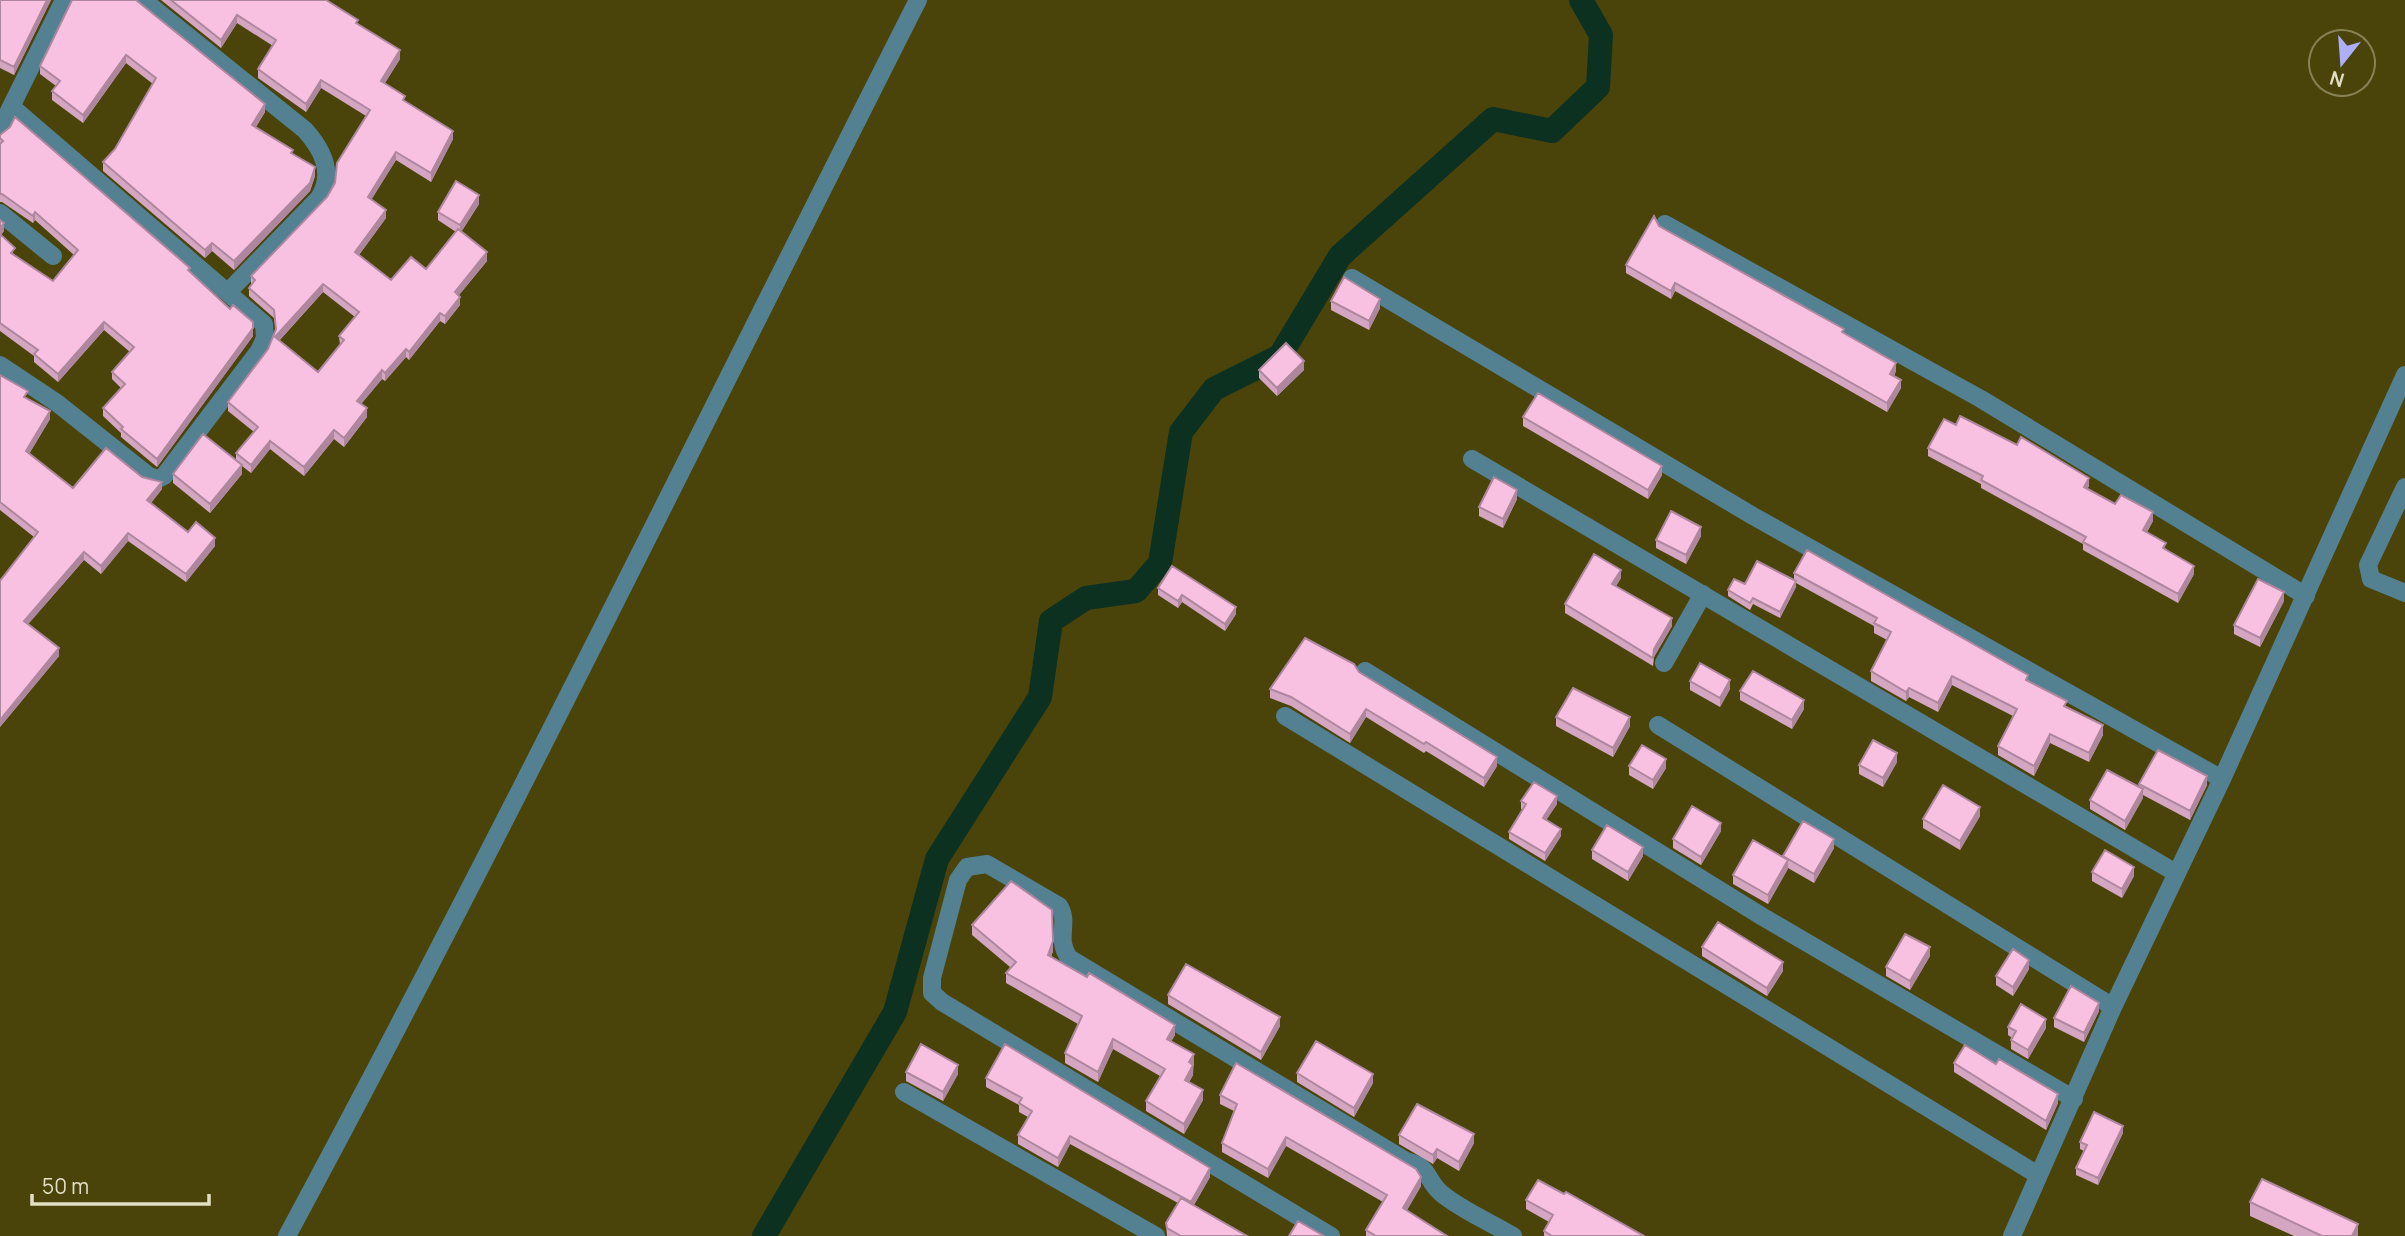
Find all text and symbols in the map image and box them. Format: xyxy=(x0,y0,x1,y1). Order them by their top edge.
north arrow xyxy=(2307,28,2377,98)
text: N xyxy=(2327,65,2347,94)
scale bar xyxy=(32,1162,208,1206)
text: 50 m xyxy=(42,1172,89,1200)

